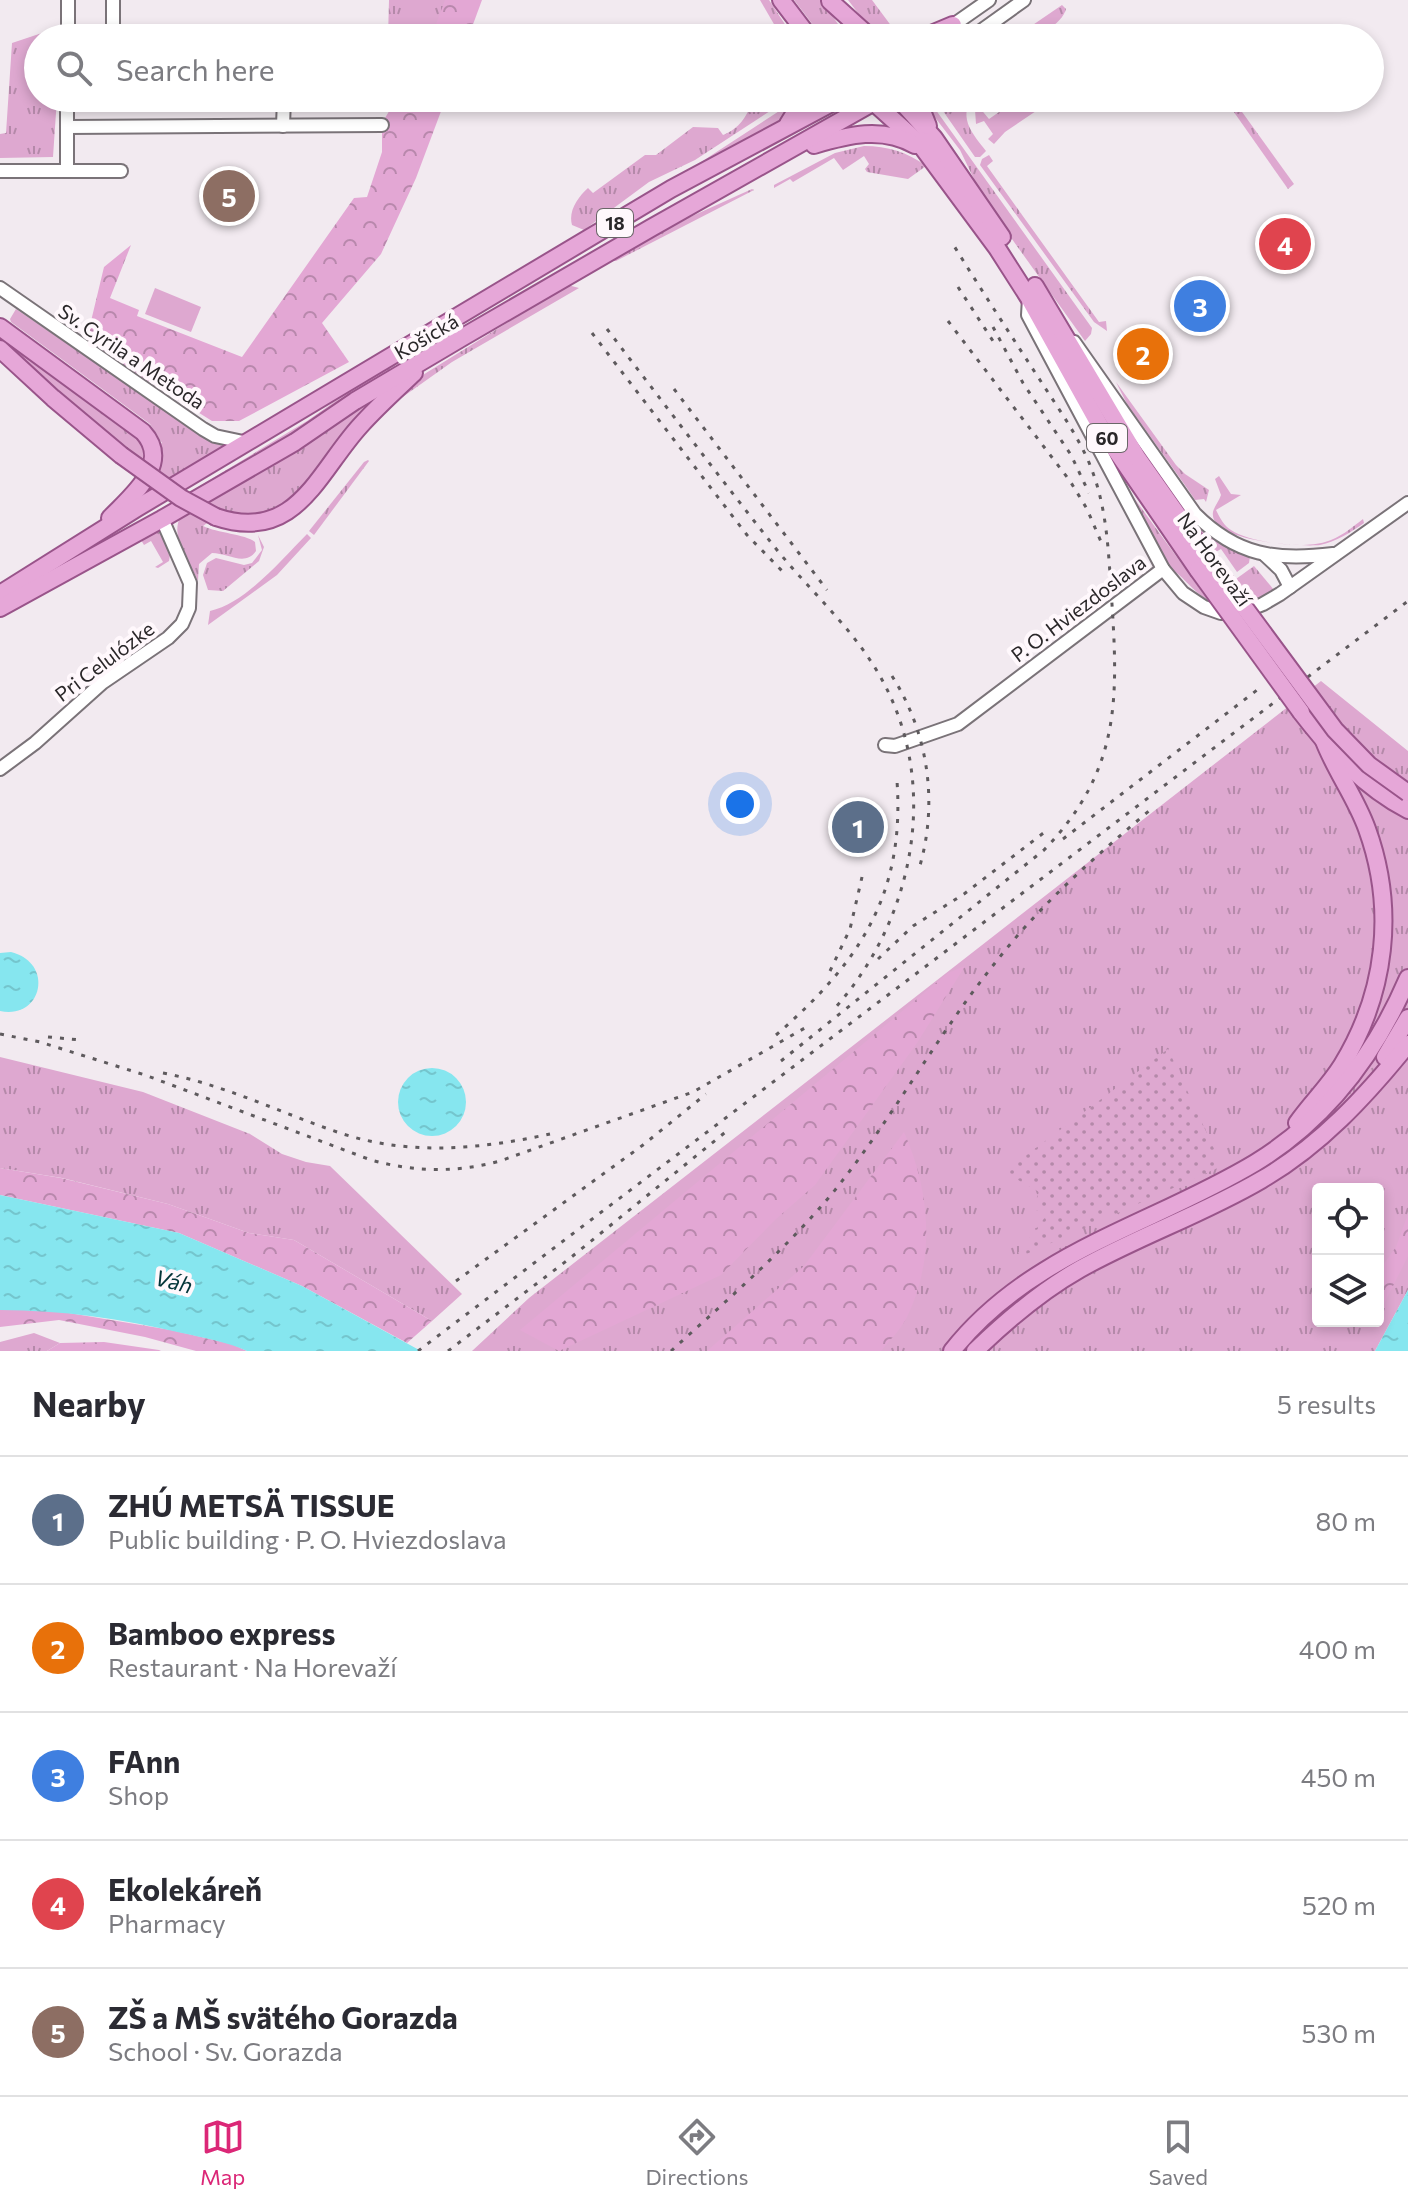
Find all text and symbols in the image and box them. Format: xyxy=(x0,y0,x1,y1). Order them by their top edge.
search box xyxy=(24,24,1384,112)
icon: search xyxy=(52,46,96,90)
text: Search here xyxy=(116,50,275,87)
pin: 5 xyxy=(203,166,255,226)
road number: 18 xyxy=(597,209,633,237)
pin: 4 xyxy=(1259,214,1311,274)
pin: 3 xyxy=(1174,276,1226,336)
street label: Sv. Cyrila a Metoda xyxy=(54,298,210,414)
street label: Košická xyxy=(390,308,462,364)
pin: 2 xyxy=(1117,324,1169,384)
road number: 60 xyxy=(1087,424,1127,452)
street label: Na Horevaží xyxy=(1173,508,1257,611)
street label: P. O. Hviezdoslava xyxy=(1006,550,1150,666)
street label: Pri Celulózke xyxy=(50,616,158,706)
your location xyxy=(720,784,760,824)
pin: 1 xyxy=(832,797,884,857)
map controls xyxy=(1312,1183,1384,1327)
button: locate xyxy=(1312,1183,1384,1255)
button: layers xyxy=(1312,1255,1384,1327)
water label: Váh xyxy=(152,1263,196,1299)
text: Nearby xyxy=(32,1382,146,1424)
text: 5 results xyxy=(1277,1388,1376,1419)
text: ZHÚ METSÄ TISSUE xyxy=(108,1486,395,1523)
text: 1 xyxy=(52,1505,64,1536)
text: 80 m xyxy=(1316,1505,1376,1536)
text: Public building · P. O. Hviezdoslava xyxy=(108,1523,507,1554)
text: Bamboo express xyxy=(108,1614,335,1651)
text: 2 xyxy=(51,1633,65,1664)
text: 400 m xyxy=(1299,1633,1376,1664)
text: Restaurant · Na Horevaží xyxy=(108,1651,397,1682)
text: FAnn xyxy=(108,1742,180,1779)
text: 3 xyxy=(50,1761,66,1792)
text: 450 m xyxy=(1301,1761,1376,1792)
text: Shop xyxy=(108,1779,169,1810)
text: Ekolekáreň xyxy=(108,1870,262,1907)
text: 4 xyxy=(50,1889,66,1920)
text: 520 m xyxy=(1302,1889,1376,1920)
text: Pharmacy xyxy=(108,1907,226,1938)
text: ZŠ a MŠ svätého Gorazda xyxy=(108,1998,458,2035)
text: 5 xyxy=(50,2017,66,2048)
text: 530 m xyxy=(1302,2017,1376,2048)
text: School · Sv. Gorazda xyxy=(108,2035,342,2066)
tab: Map xyxy=(200,2115,245,2190)
tab: Directions xyxy=(645,2115,749,2190)
tab: Saved xyxy=(1149,2115,1208,2190)

